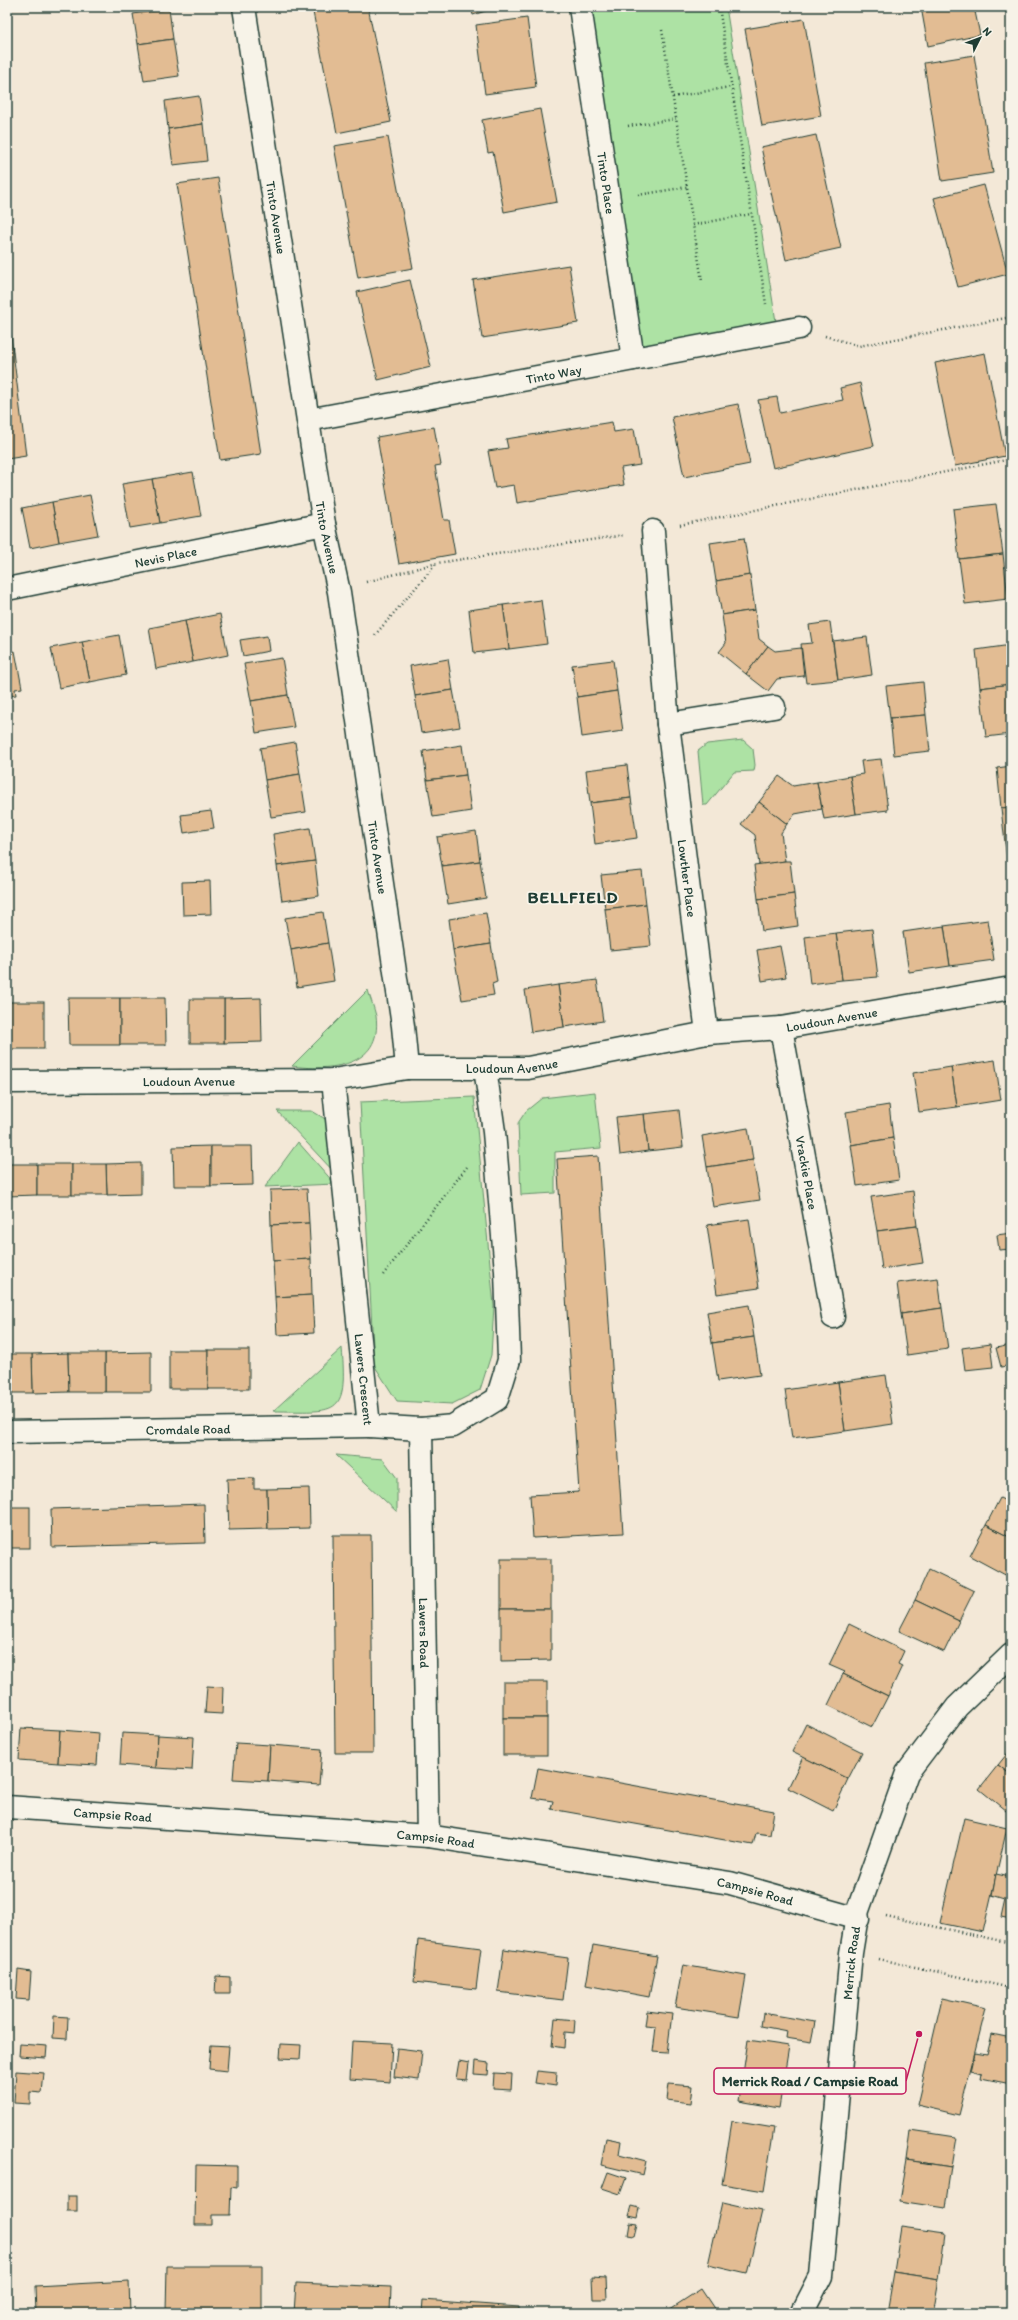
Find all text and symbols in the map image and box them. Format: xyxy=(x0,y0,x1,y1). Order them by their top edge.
north arrow xyxy=(960,18,1000,58)
text: N xyxy=(980,25,994,39)
street label: Tinto Place xyxy=(594,151,619,215)
street label: Tinto Avenue xyxy=(264,180,290,255)
street label: Tinto Way xyxy=(525,361,583,387)
street label: Tinto Avenue xyxy=(313,500,342,575)
street label: Nevis Place xyxy=(133,543,198,570)
street label: Tinto Avenue xyxy=(365,820,391,895)
street label: Lowther Place xyxy=(675,838,700,918)
district label: BELLFIELD xyxy=(528,887,618,907)
street label: Loudoun Avenue xyxy=(785,1004,879,1035)
street label: Loudoun Avenue xyxy=(466,1055,559,1076)
street label: Loudoun Avenue xyxy=(143,1073,235,1089)
street label: Vrackie Place xyxy=(793,1135,821,1211)
street label: Lawers Crescent xyxy=(352,1333,376,1426)
street label: Cromdale Road xyxy=(145,1421,230,1437)
street label: Lawers Road xyxy=(416,1598,433,1668)
street label: Campsie Road xyxy=(73,1804,153,1824)
street label: Campsie Road xyxy=(396,1826,476,1851)
street label: Campsie Road xyxy=(716,1874,795,1908)
street label: Merrick Road xyxy=(839,1925,863,2000)
callout: Merrick Road / Campsie Road xyxy=(714,2068,906,2094)
text: Merrick Road / Campsie Road xyxy=(722,2073,899,2090)

